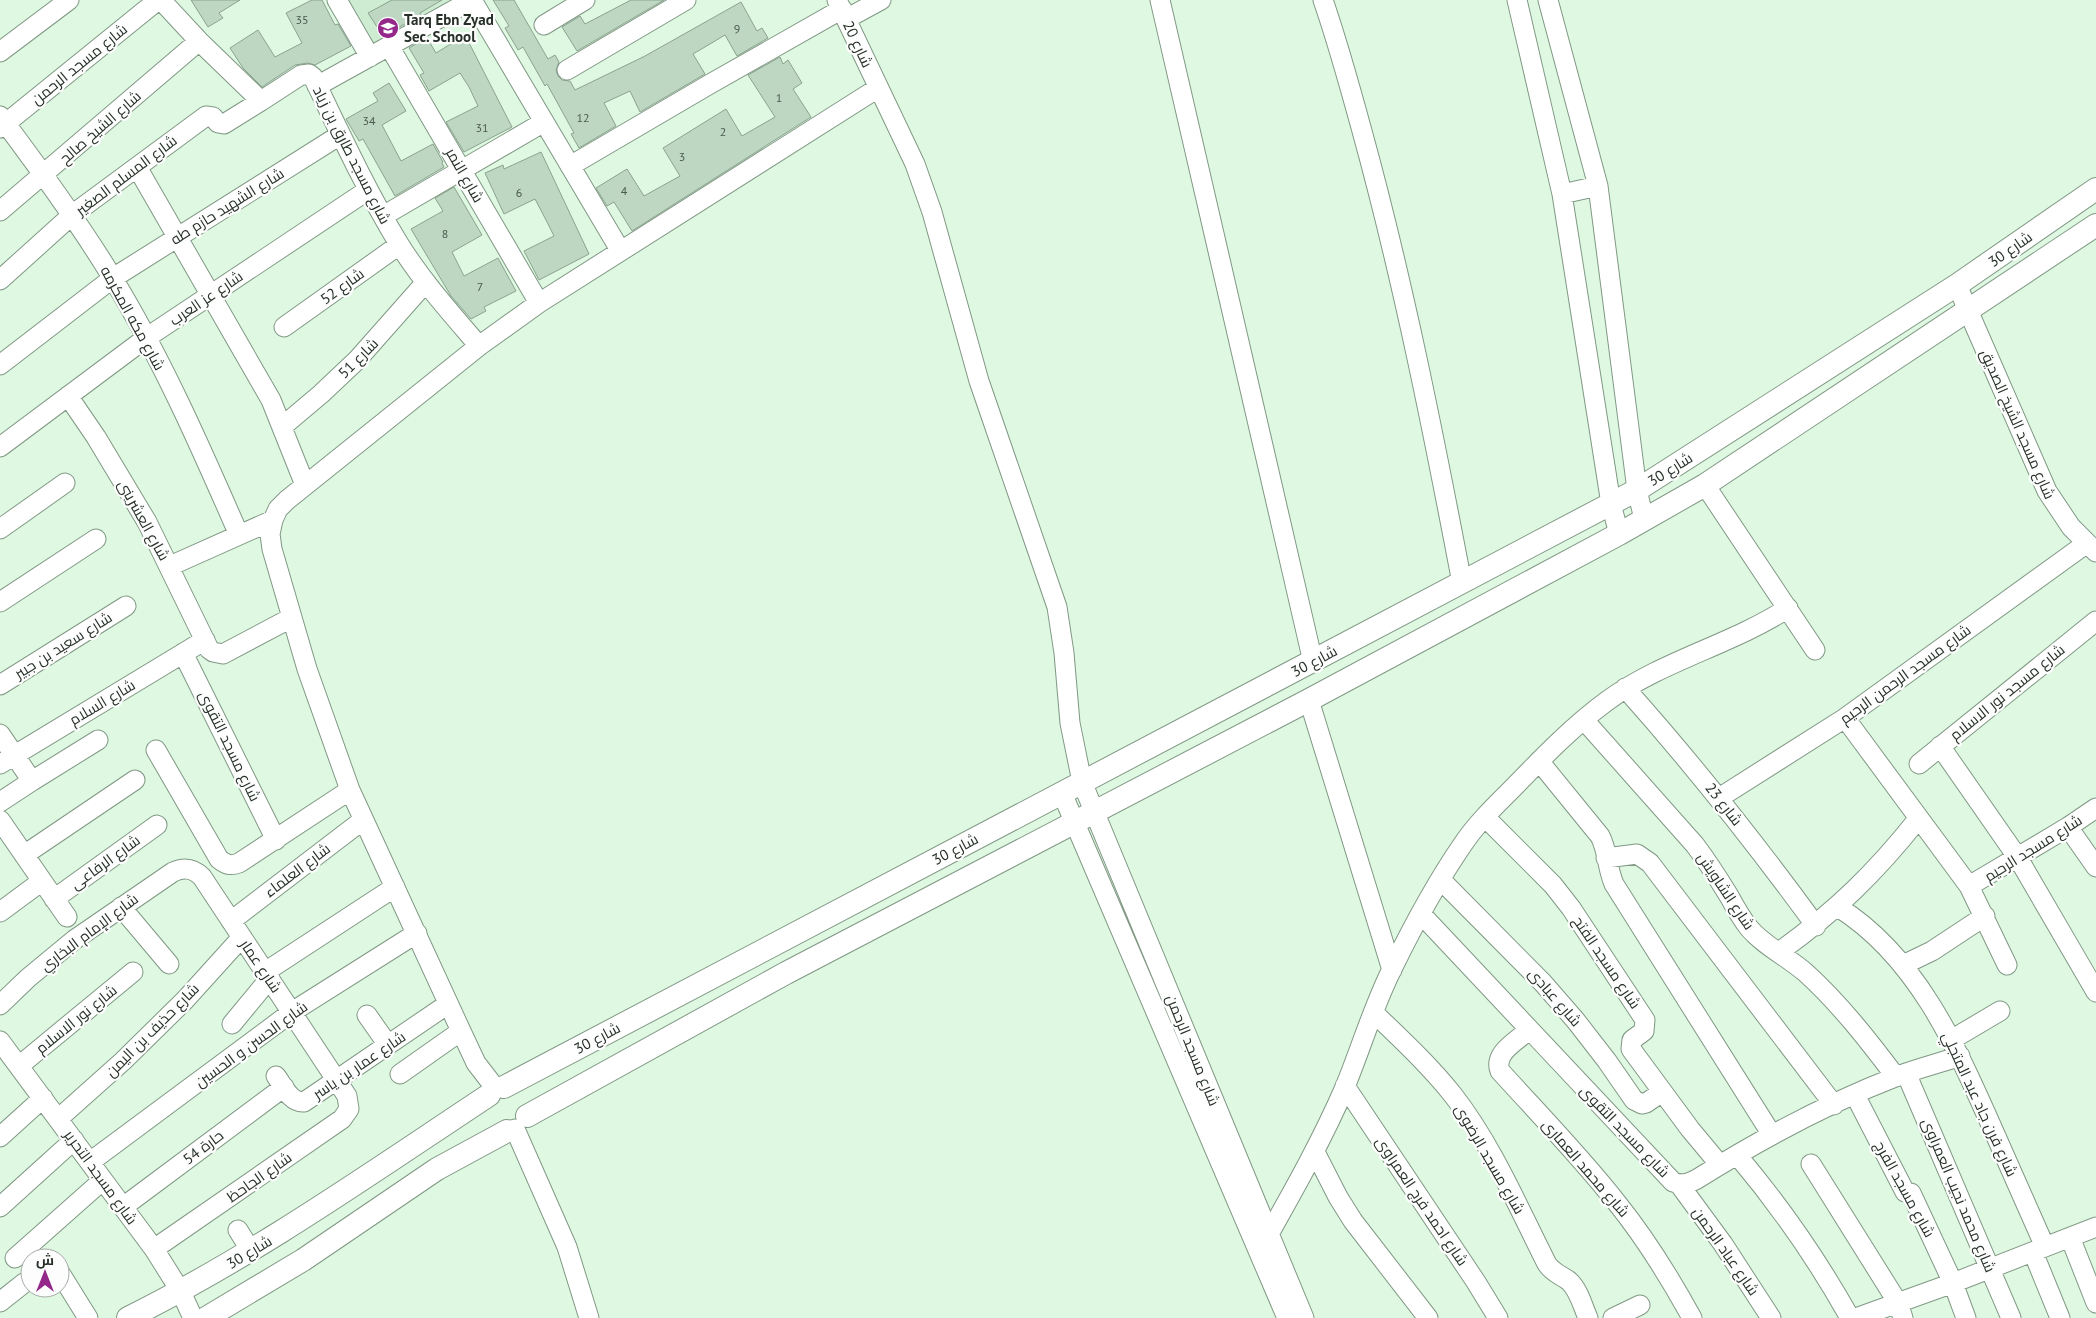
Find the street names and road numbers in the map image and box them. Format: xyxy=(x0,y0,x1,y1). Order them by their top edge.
street label: شارع 20 xyxy=(837,18,877,71)
street label: شارع مسجد الرحمن xyxy=(27,19,132,110)
street label: شارع مسجد طارق بن زياد xyxy=(307,83,395,228)
street label: شارع الشيخ صالح xyxy=(55,86,146,169)
street label: شارع المسلم الصغير xyxy=(71,131,182,222)
street label: شارع النمر xyxy=(439,143,488,207)
street label: شارع الشهيد حازم طه xyxy=(167,163,288,250)
street label: شارع 30 xyxy=(1984,227,2037,273)
street label: شارع مكه المكرمه xyxy=(95,263,169,374)
street label: شارع 52 xyxy=(316,264,369,310)
street label: شارع عز العرب xyxy=(166,266,247,331)
street label: شارع 51 xyxy=(334,334,384,384)
street label: شارع مسجد الشيخ الصديق xyxy=(1975,346,2060,503)
street label: شارع 30 xyxy=(1644,448,1697,492)
street label: شارع العشرينى xyxy=(112,476,174,565)
street label: شارع سعيد بن جبير xyxy=(10,607,116,685)
street label: شارع مسجد الرحمن الرحيم xyxy=(1836,620,1975,730)
street label: شارع مسجد نور الاسلام xyxy=(1946,640,2070,746)
street label: شارع 30 xyxy=(1288,641,1341,683)
street label: شارع السلام xyxy=(66,675,139,731)
street label: شارع مسجد التقوى xyxy=(193,687,265,805)
street label: شارع 23 xyxy=(1700,779,1747,831)
street label: شارع مسجد الرحيم xyxy=(1980,810,2087,887)
street label: شارع 30 xyxy=(929,829,982,871)
street label: شارع الرفاعى xyxy=(66,830,145,895)
street label: شارع العلماء xyxy=(260,839,335,903)
street label: شارع الشاويش xyxy=(1691,849,1759,935)
street label: شارع الإمام البخاري xyxy=(36,889,143,977)
street label: شارع مسجد الفتح xyxy=(1567,912,1645,1013)
street label: شارع عمار xyxy=(234,935,286,997)
street label: شارع عبادى xyxy=(1523,964,1586,1032)
street label: شارع حذيف بن اليمن xyxy=(101,979,204,1082)
street label: شارع نور الاسلام xyxy=(31,980,122,1059)
street label: شارع مسجد الرحمن xyxy=(1160,992,1224,1109)
street label: شارع الحسن و الحسين xyxy=(191,997,312,1093)
street label: شارع 30 xyxy=(571,1018,624,1060)
street label: شارع عمار بن ياسر xyxy=(308,1027,410,1105)
street label: شارع فرن جاد عبد المتجلي xyxy=(1935,1029,2022,1181)
street label: شارع مسجد التقوى xyxy=(1575,1081,1674,1182)
street label: شارع مسجد الرضوى xyxy=(1449,1101,1529,1218)
street label: شارع محمد العمارى xyxy=(1537,1115,1634,1222)
street label: شارع محمد نجيب العمراوى xyxy=(1916,1115,2000,1276)
street label: شارع مسجد التحرير xyxy=(58,1125,142,1229)
street label: حارة 54 xyxy=(179,1126,227,1168)
street label: شارع احمد فرج العمراوى xyxy=(1370,1133,1472,1270)
street label: شارع مسجد الفرج xyxy=(1869,1137,1939,1242)
street label: شارع الجاحظ xyxy=(223,1148,296,1208)
street label: شارع عباد الرحمن xyxy=(1687,1203,1764,1300)
street label: شارع 30 xyxy=(223,1231,276,1275)

